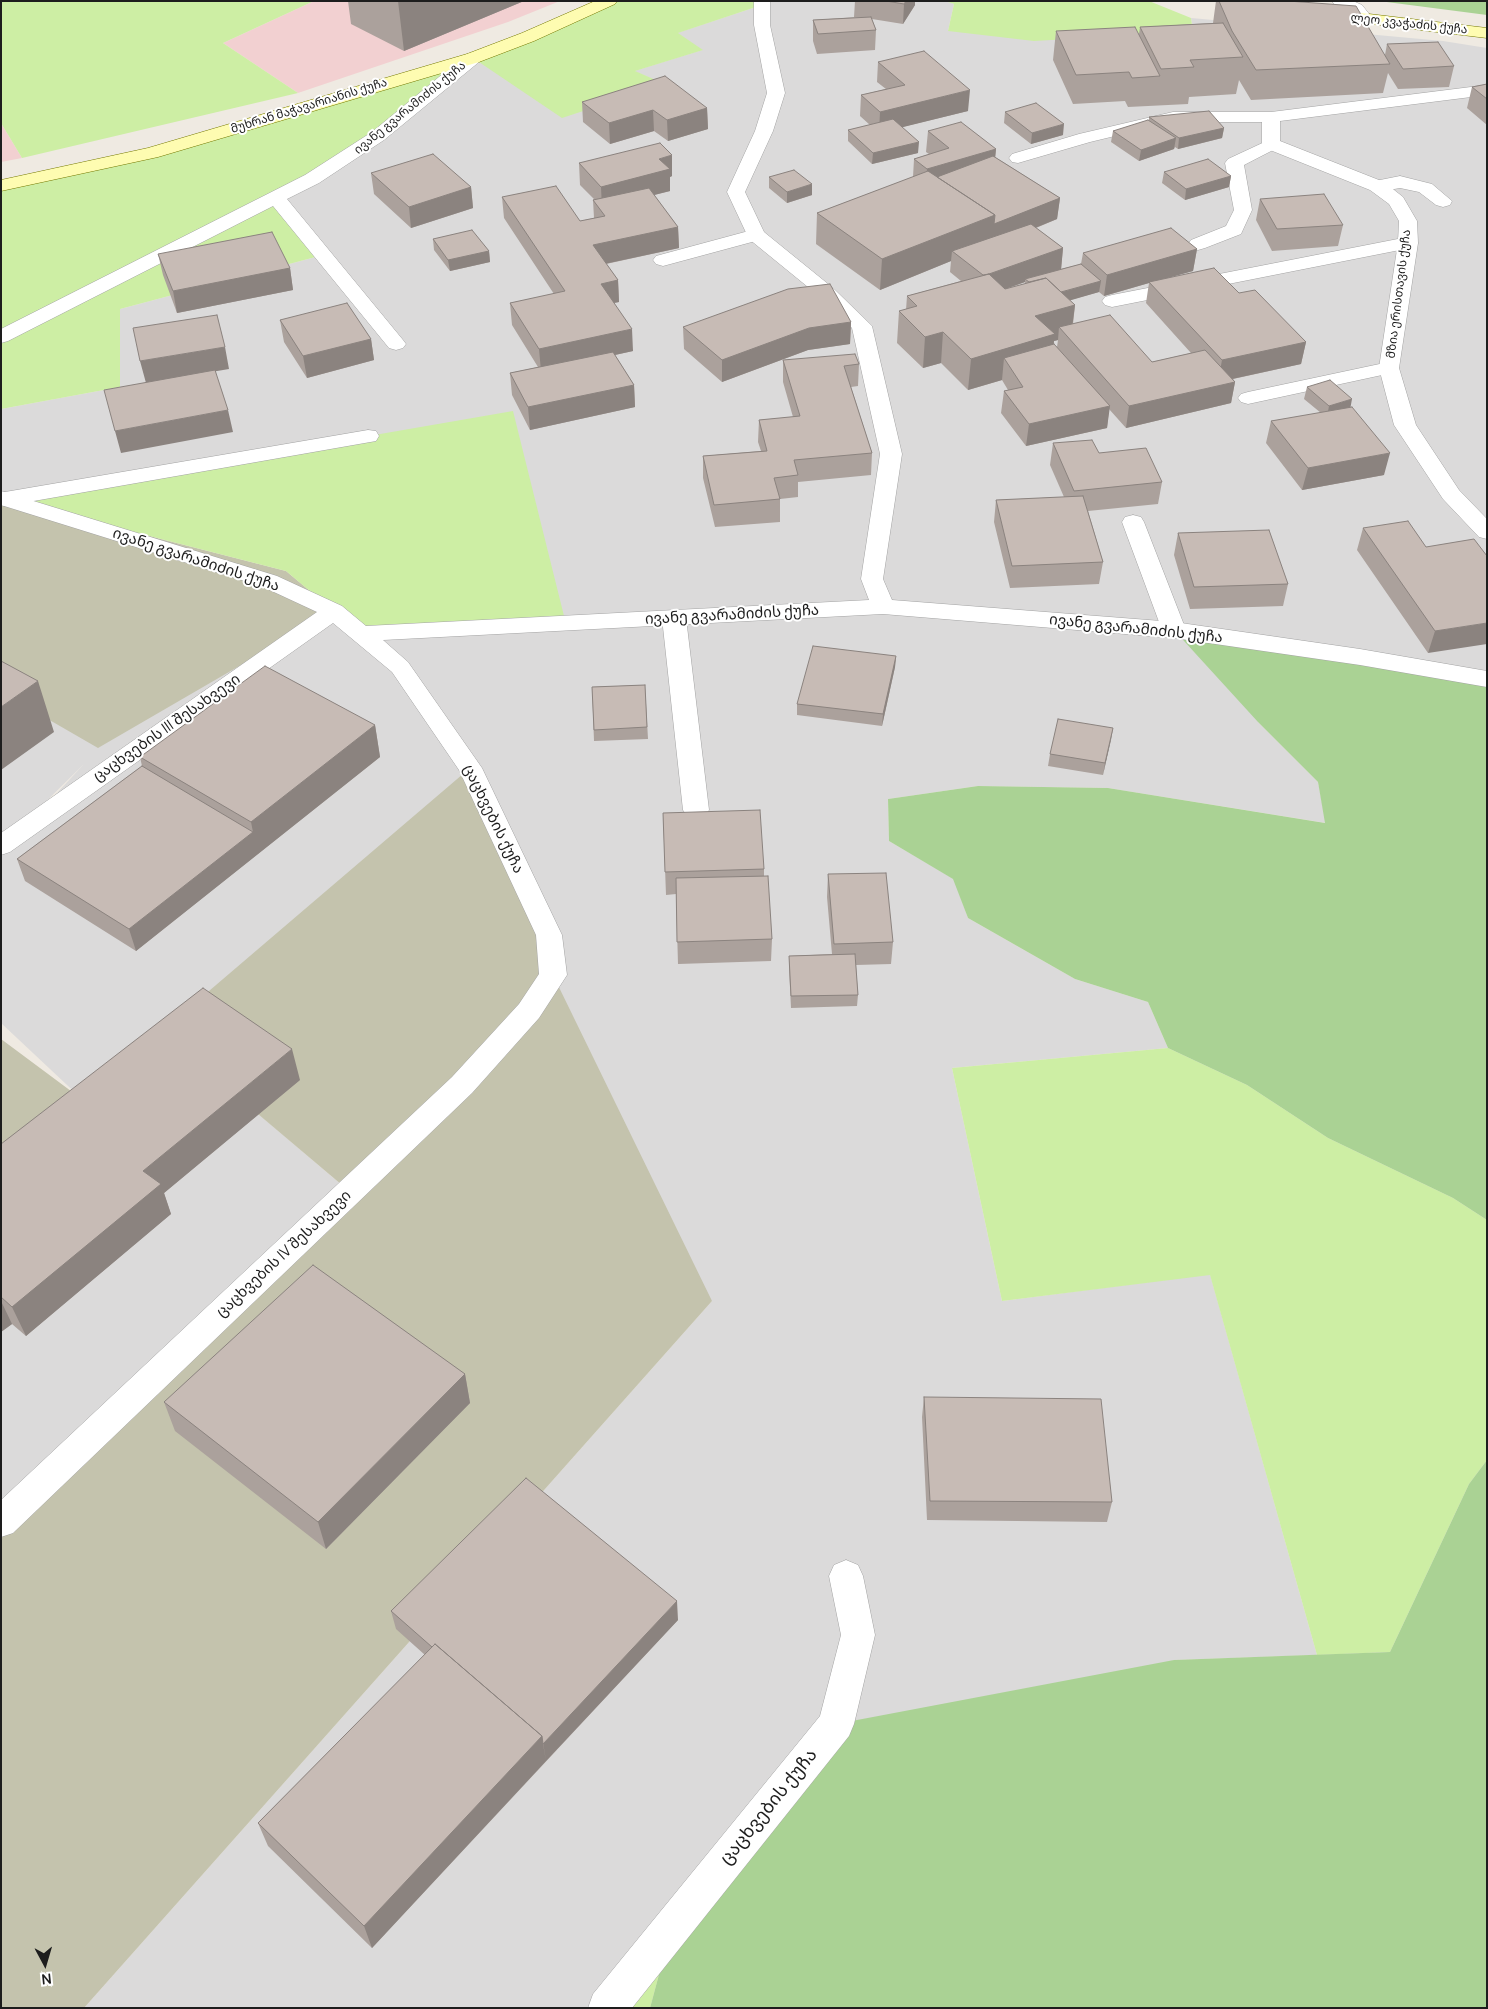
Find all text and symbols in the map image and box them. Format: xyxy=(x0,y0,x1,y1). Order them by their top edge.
street label: ლეო კვაჭაძის ქუჩა xyxy=(1350,11,1468,37)
street label: ივანე გვარამიძის ქუჩა xyxy=(351,59,469,157)
street label: მუხრან მაჭავარიანის ქუჩა xyxy=(229,75,389,137)
street label: მზია ერისთავის ქუჩა xyxy=(1384,229,1414,359)
street label: ივანე გვარამიძის ქუჩა xyxy=(110,525,282,595)
street label: ივანე გვარამიძის ქუჩა xyxy=(644,601,820,629)
street label: ივანე გვარამიძის ქუჩა xyxy=(1048,611,1224,647)
street label: ცაცხვების III შესახვევი xyxy=(90,670,244,786)
street label: ცაცხვების ქუჩა xyxy=(459,762,527,876)
street label: ცაცხვების IV შესახვევი xyxy=(213,1187,355,1321)
street label: ცაცხვების ქუჩა xyxy=(716,1745,822,1869)
north arrow xyxy=(20,1939,70,1989)
text: N xyxy=(41,1969,53,1989)

